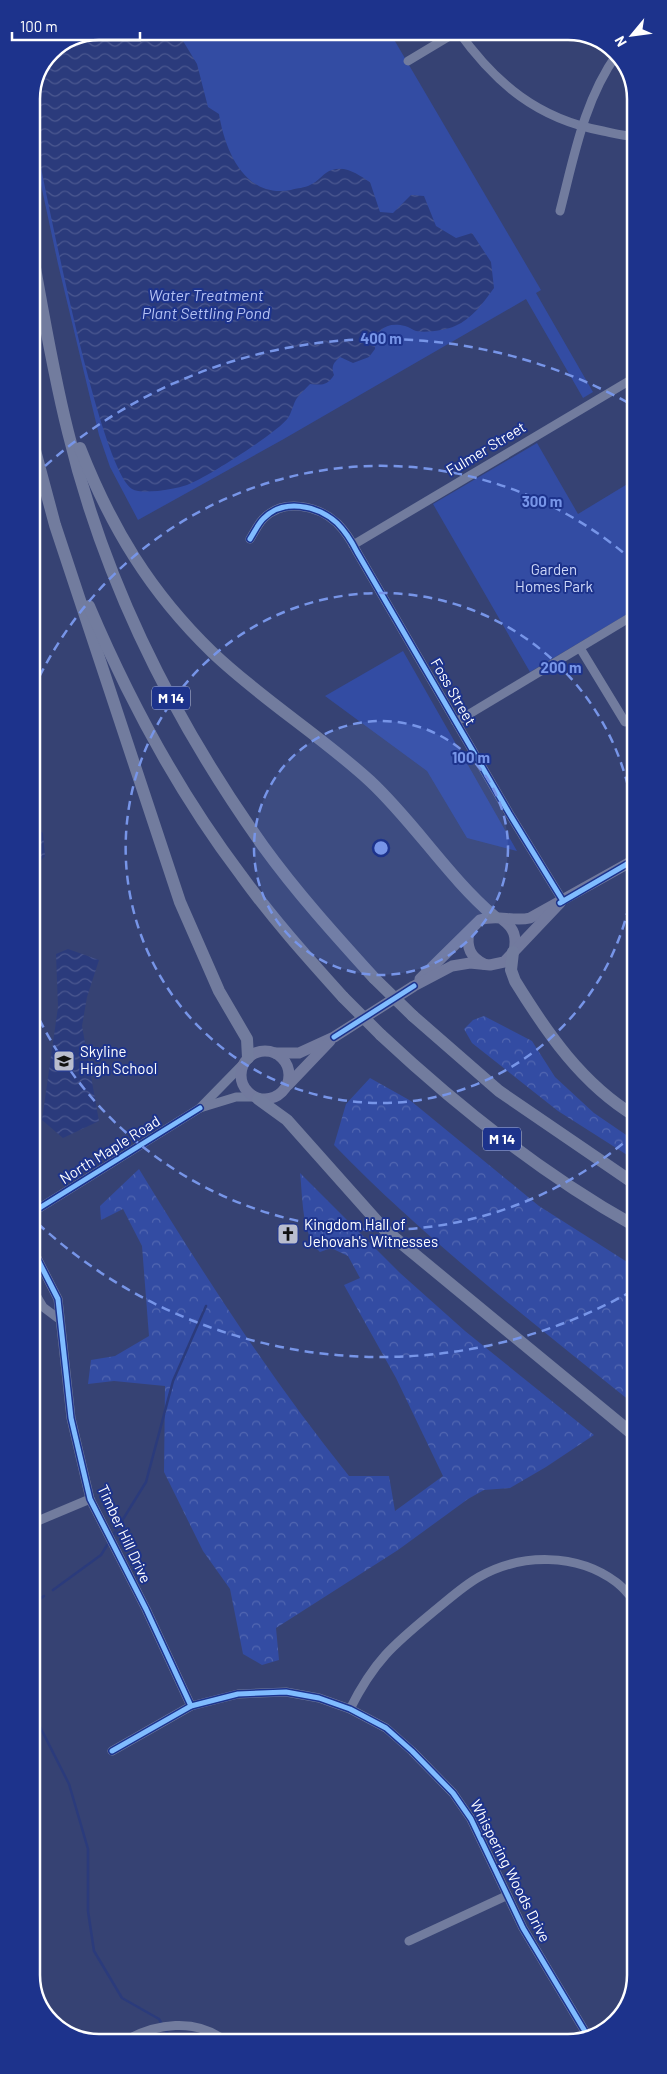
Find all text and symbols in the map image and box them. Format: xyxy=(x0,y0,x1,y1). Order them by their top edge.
scale bar xyxy=(12,10,140,42)
north arrow xyxy=(607,10,657,60)
text: 100 m xyxy=(20,17,58,35)
text: N xyxy=(611,33,630,50)
water label: Water Treatment Plant Settling Pond xyxy=(142,285,271,322)
text: 400 m xyxy=(360,329,402,347)
street label: Fulmer Street xyxy=(442,417,528,479)
text: 300 m xyxy=(522,492,562,510)
park label: Garden Homes Park xyxy=(515,560,593,595)
street label: Foss Street xyxy=(428,655,480,728)
text: 200 m xyxy=(540,658,582,676)
road number: M 14 xyxy=(152,686,190,710)
text: 100 m xyxy=(452,748,490,766)
centre of rings xyxy=(372,839,390,857)
place label: Skyline High School xyxy=(80,1042,157,1077)
school or university icon: Skyline High School xyxy=(52,1049,76,1073)
street label: North Maple Road xyxy=(56,1111,163,1187)
road number: M 14 xyxy=(483,1128,521,1150)
place label: Kingdom Hall of Jehovah's Witnesses xyxy=(304,1215,438,1250)
church icon: Kingdom Hall of Jehovah's Witnesses xyxy=(276,1222,300,1246)
street label: Timber Hill Drive xyxy=(94,1482,155,1585)
street label: Whispering Woods Drive xyxy=(467,1796,555,1945)

